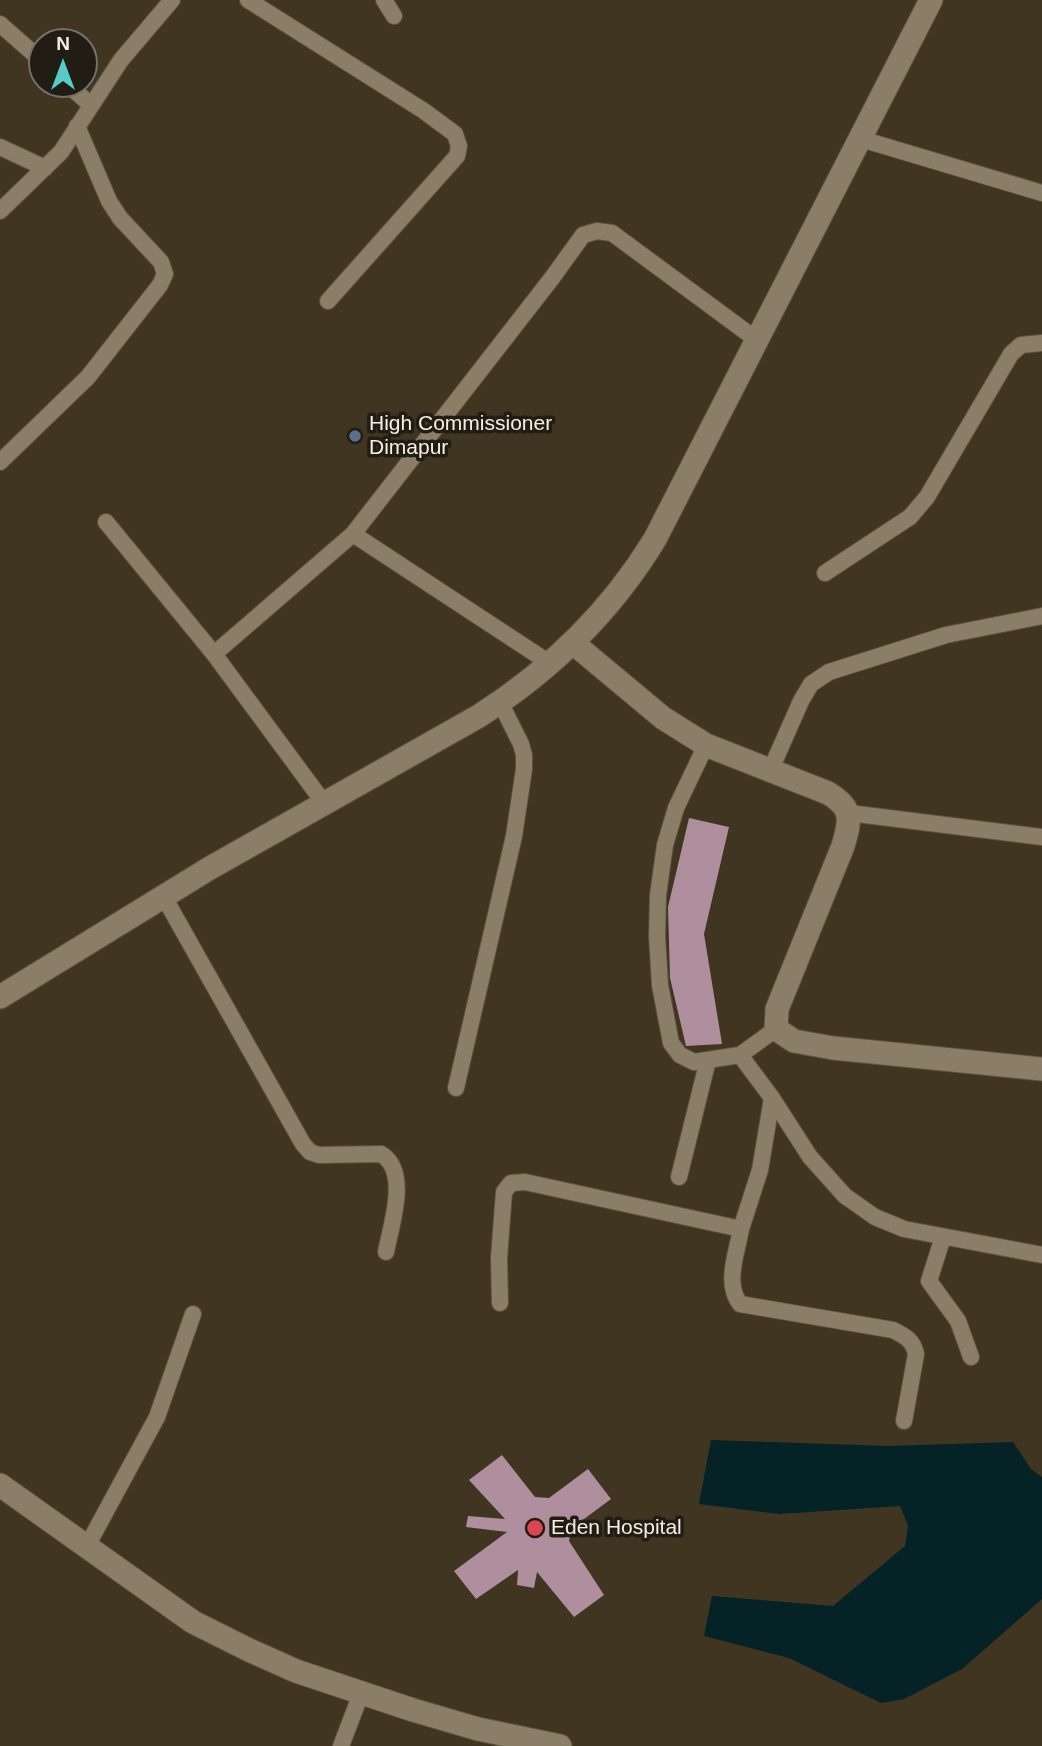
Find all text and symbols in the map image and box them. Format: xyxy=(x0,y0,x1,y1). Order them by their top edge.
north arrow xyxy=(28,28,98,98)
text: N xyxy=(56,33,70,54)
place label: High Commissioner Dimapur xyxy=(369,411,552,461)
marker: High Commissioner Dimapur xyxy=(347,428,363,444)
place label: Eden Hospital xyxy=(551,1515,682,1541)
marker: Eden Hospital xyxy=(525,1518,545,1538)

